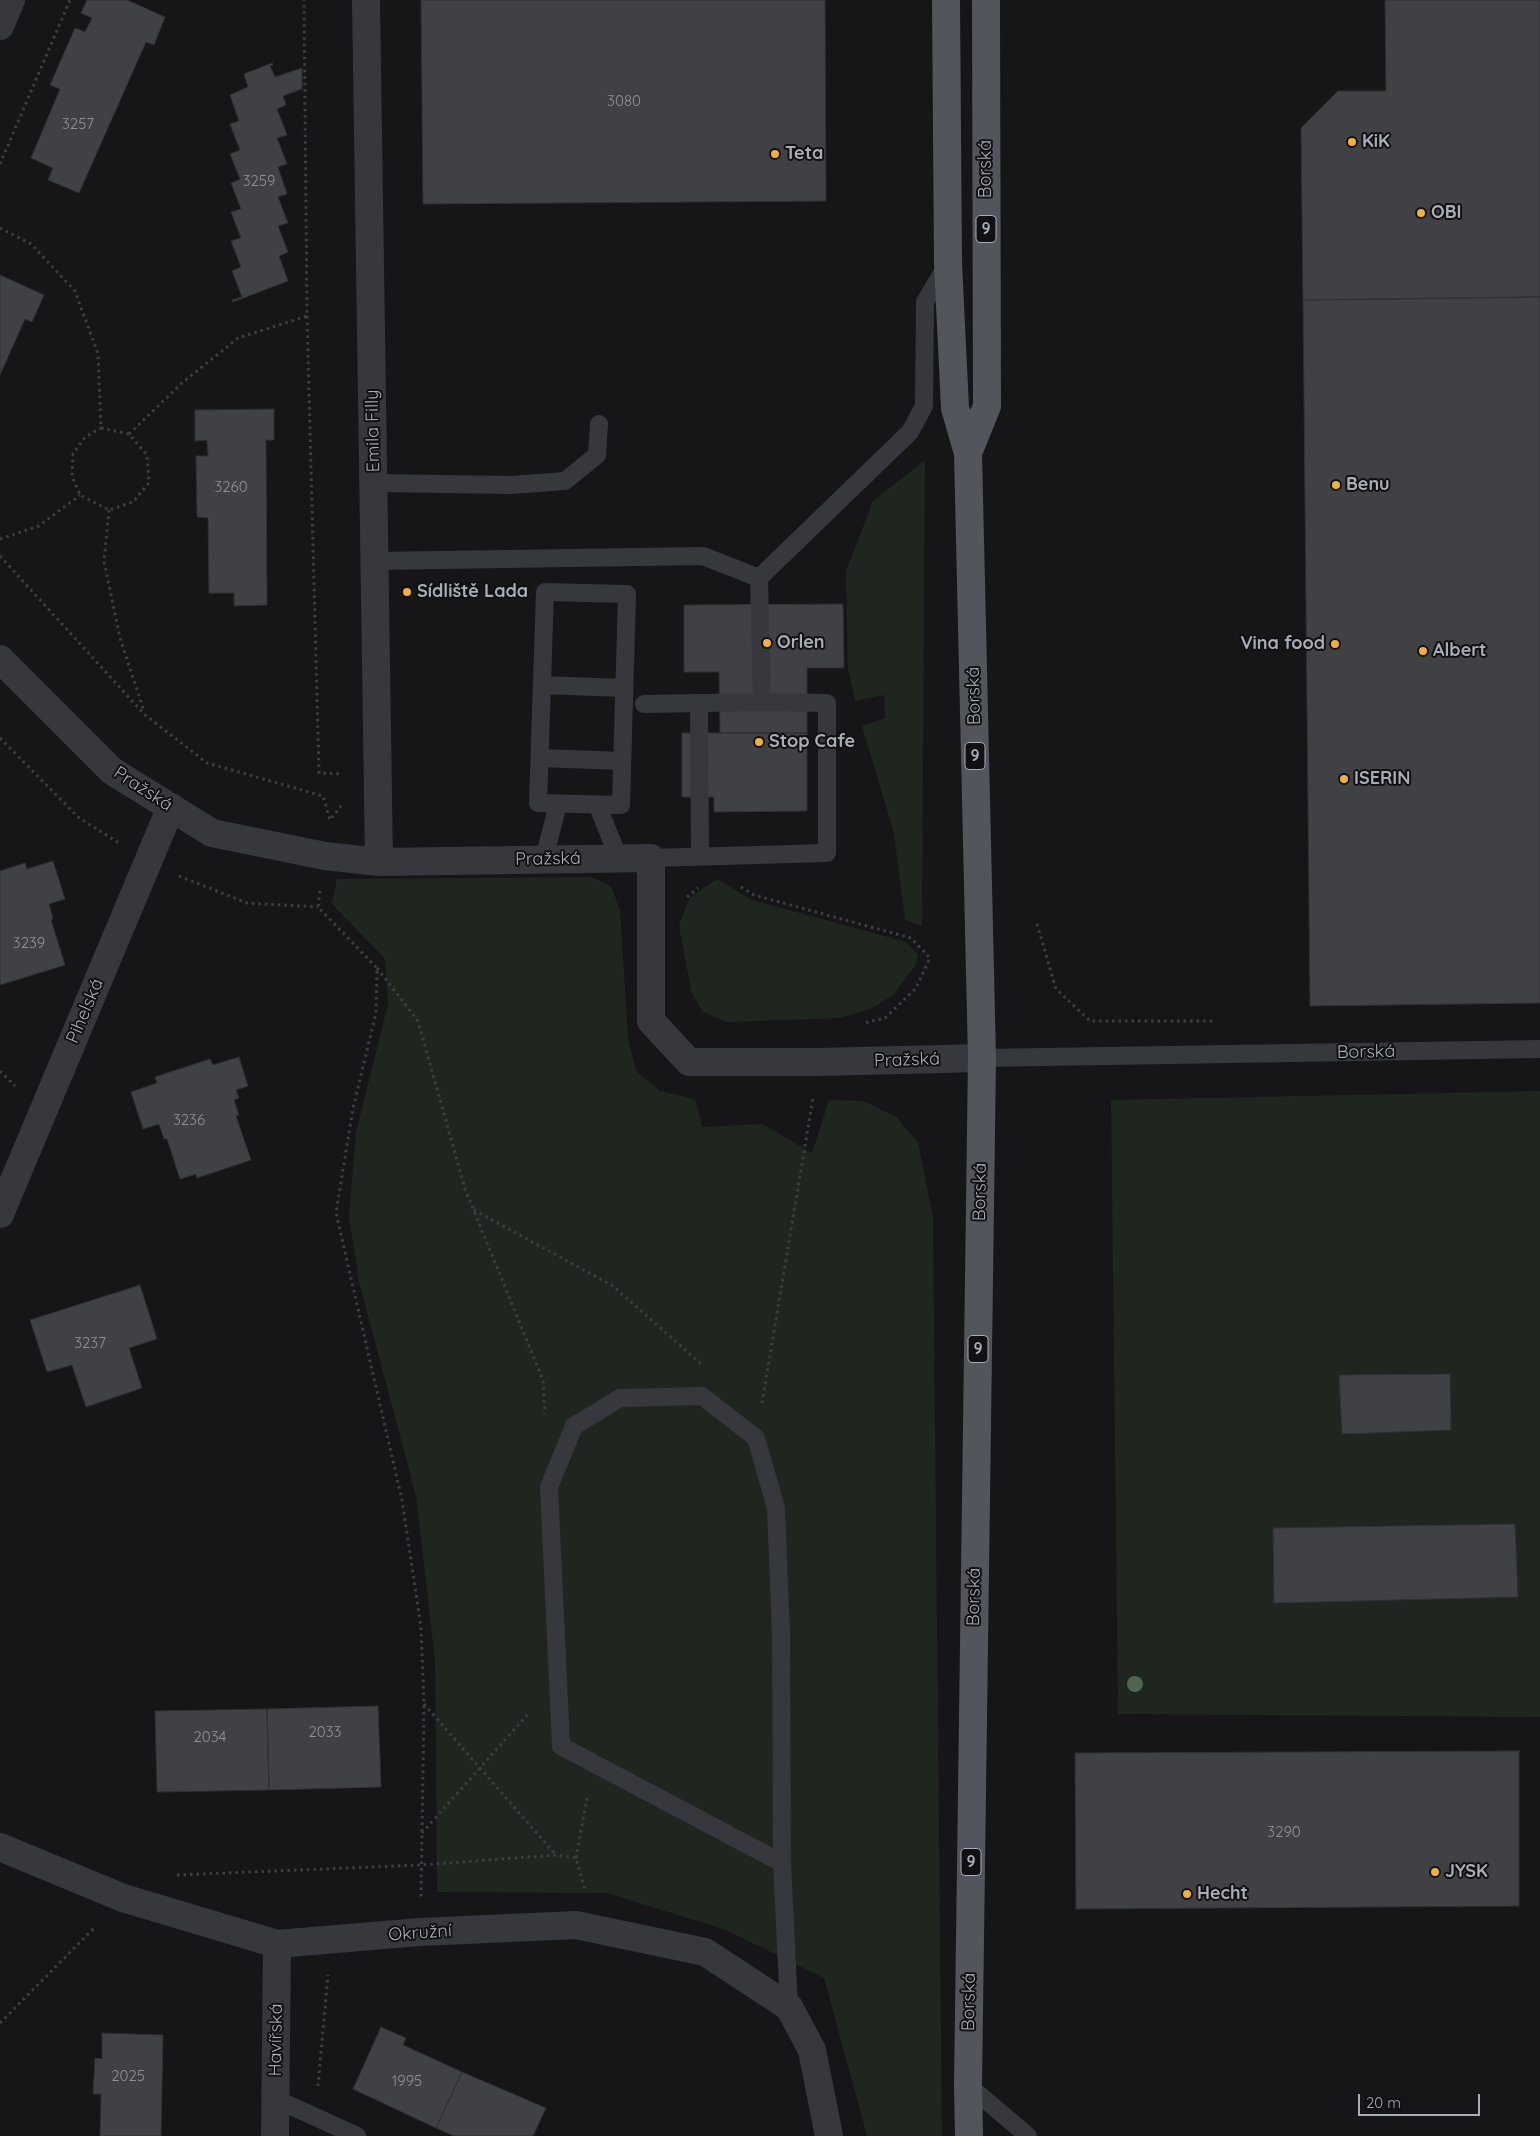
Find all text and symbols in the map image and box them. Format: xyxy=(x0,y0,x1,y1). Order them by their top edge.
house number: 3080 xyxy=(607,92,641,110)
house number: 3257 xyxy=(62,115,94,133)
place label: KiK xyxy=(1362,131,1390,153)
marker: KiK xyxy=(1346,136,1358,148)
street label: Borská xyxy=(975,140,997,198)
place label: Teta xyxy=(785,143,823,165)
marker: Teta xyxy=(769,148,781,160)
house number: 3259 xyxy=(243,172,275,190)
place label: OBI xyxy=(1431,202,1461,224)
marker: OBI xyxy=(1415,207,1427,219)
road number: 9 xyxy=(976,215,996,242)
street label: Emila Filly xyxy=(361,389,385,473)
place label: Benu xyxy=(1346,474,1390,496)
house number: 3260 xyxy=(214,478,248,496)
marker: Benu xyxy=(1330,479,1342,491)
place label: Sídliště Lada xyxy=(417,581,528,603)
marker: Sídliště Lada xyxy=(401,586,413,598)
place label: Orlen xyxy=(777,632,825,654)
place label: Vina food xyxy=(1240,633,1325,655)
marker: Orlen xyxy=(761,637,773,649)
marker: Vina food xyxy=(1329,638,1341,650)
place label: Albert xyxy=(1433,640,1486,662)
marker: Albert xyxy=(1417,645,1429,657)
street label: Borská xyxy=(963,667,985,725)
place label: Stop Cafe xyxy=(769,731,855,753)
marker: Stop Cafe xyxy=(753,736,765,748)
road number: 9 xyxy=(965,742,985,769)
street label: Pražská xyxy=(109,762,177,816)
place label: ISERIN xyxy=(1354,768,1411,790)
marker: ISERIN xyxy=(1338,773,1350,785)
street label: Pražská xyxy=(515,848,581,870)
house number: 3239 xyxy=(13,934,45,952)
street label: Pihelská xyxy=(62,975,108,1047)
street label: Borská xyxy=(1337,1041,1395,1063)
street label: Pražská xyxy=(874,1048,940,1072)
house number: 3236 xyxy=(173,1111,205,1129)
street label: Borská xyxy=(969,1163,991,1221)
house number: 3237 xyxy=(74,1334,106,1352)
road number: 9 xyxy=(968,1336,988,1362)
street label: Borská xyxy=(963,1568,985,1626)
house number: 2033 xyxy=(309,1723,341,1741)
house number: 2034 xyxy=(194,1728,226,1746)
house number: 3290 xyxy=(1267,1823,1301,1841)
road number: 9 xyxy=(961,1848,981,1875)
place label: JYSK xyxy=(1445,1861,1488,1883)
marker: JYSK xyxy=(1429,1866,1441,1878)
place label: Hecht xyxy=(1197,1883,1248,1905)
marker: Hecht xyxy=(1181,1888,1193,1900)
street label: Okružní xyxy=(388,1920,452,1946)
street label: Borská xyxy=(958,1973,980,2031)
street label: Havířská xyxy=(265,2003,287,2077)
house number: 2025 xyxy=(111,2067,145,2085)
house number: 1995 xyxy=(392,2072,422,2090)
scale bar xyxy=(1360,2084,1482,2116)
text: 20 m xyxy=(1366,2093,1401,2112)

